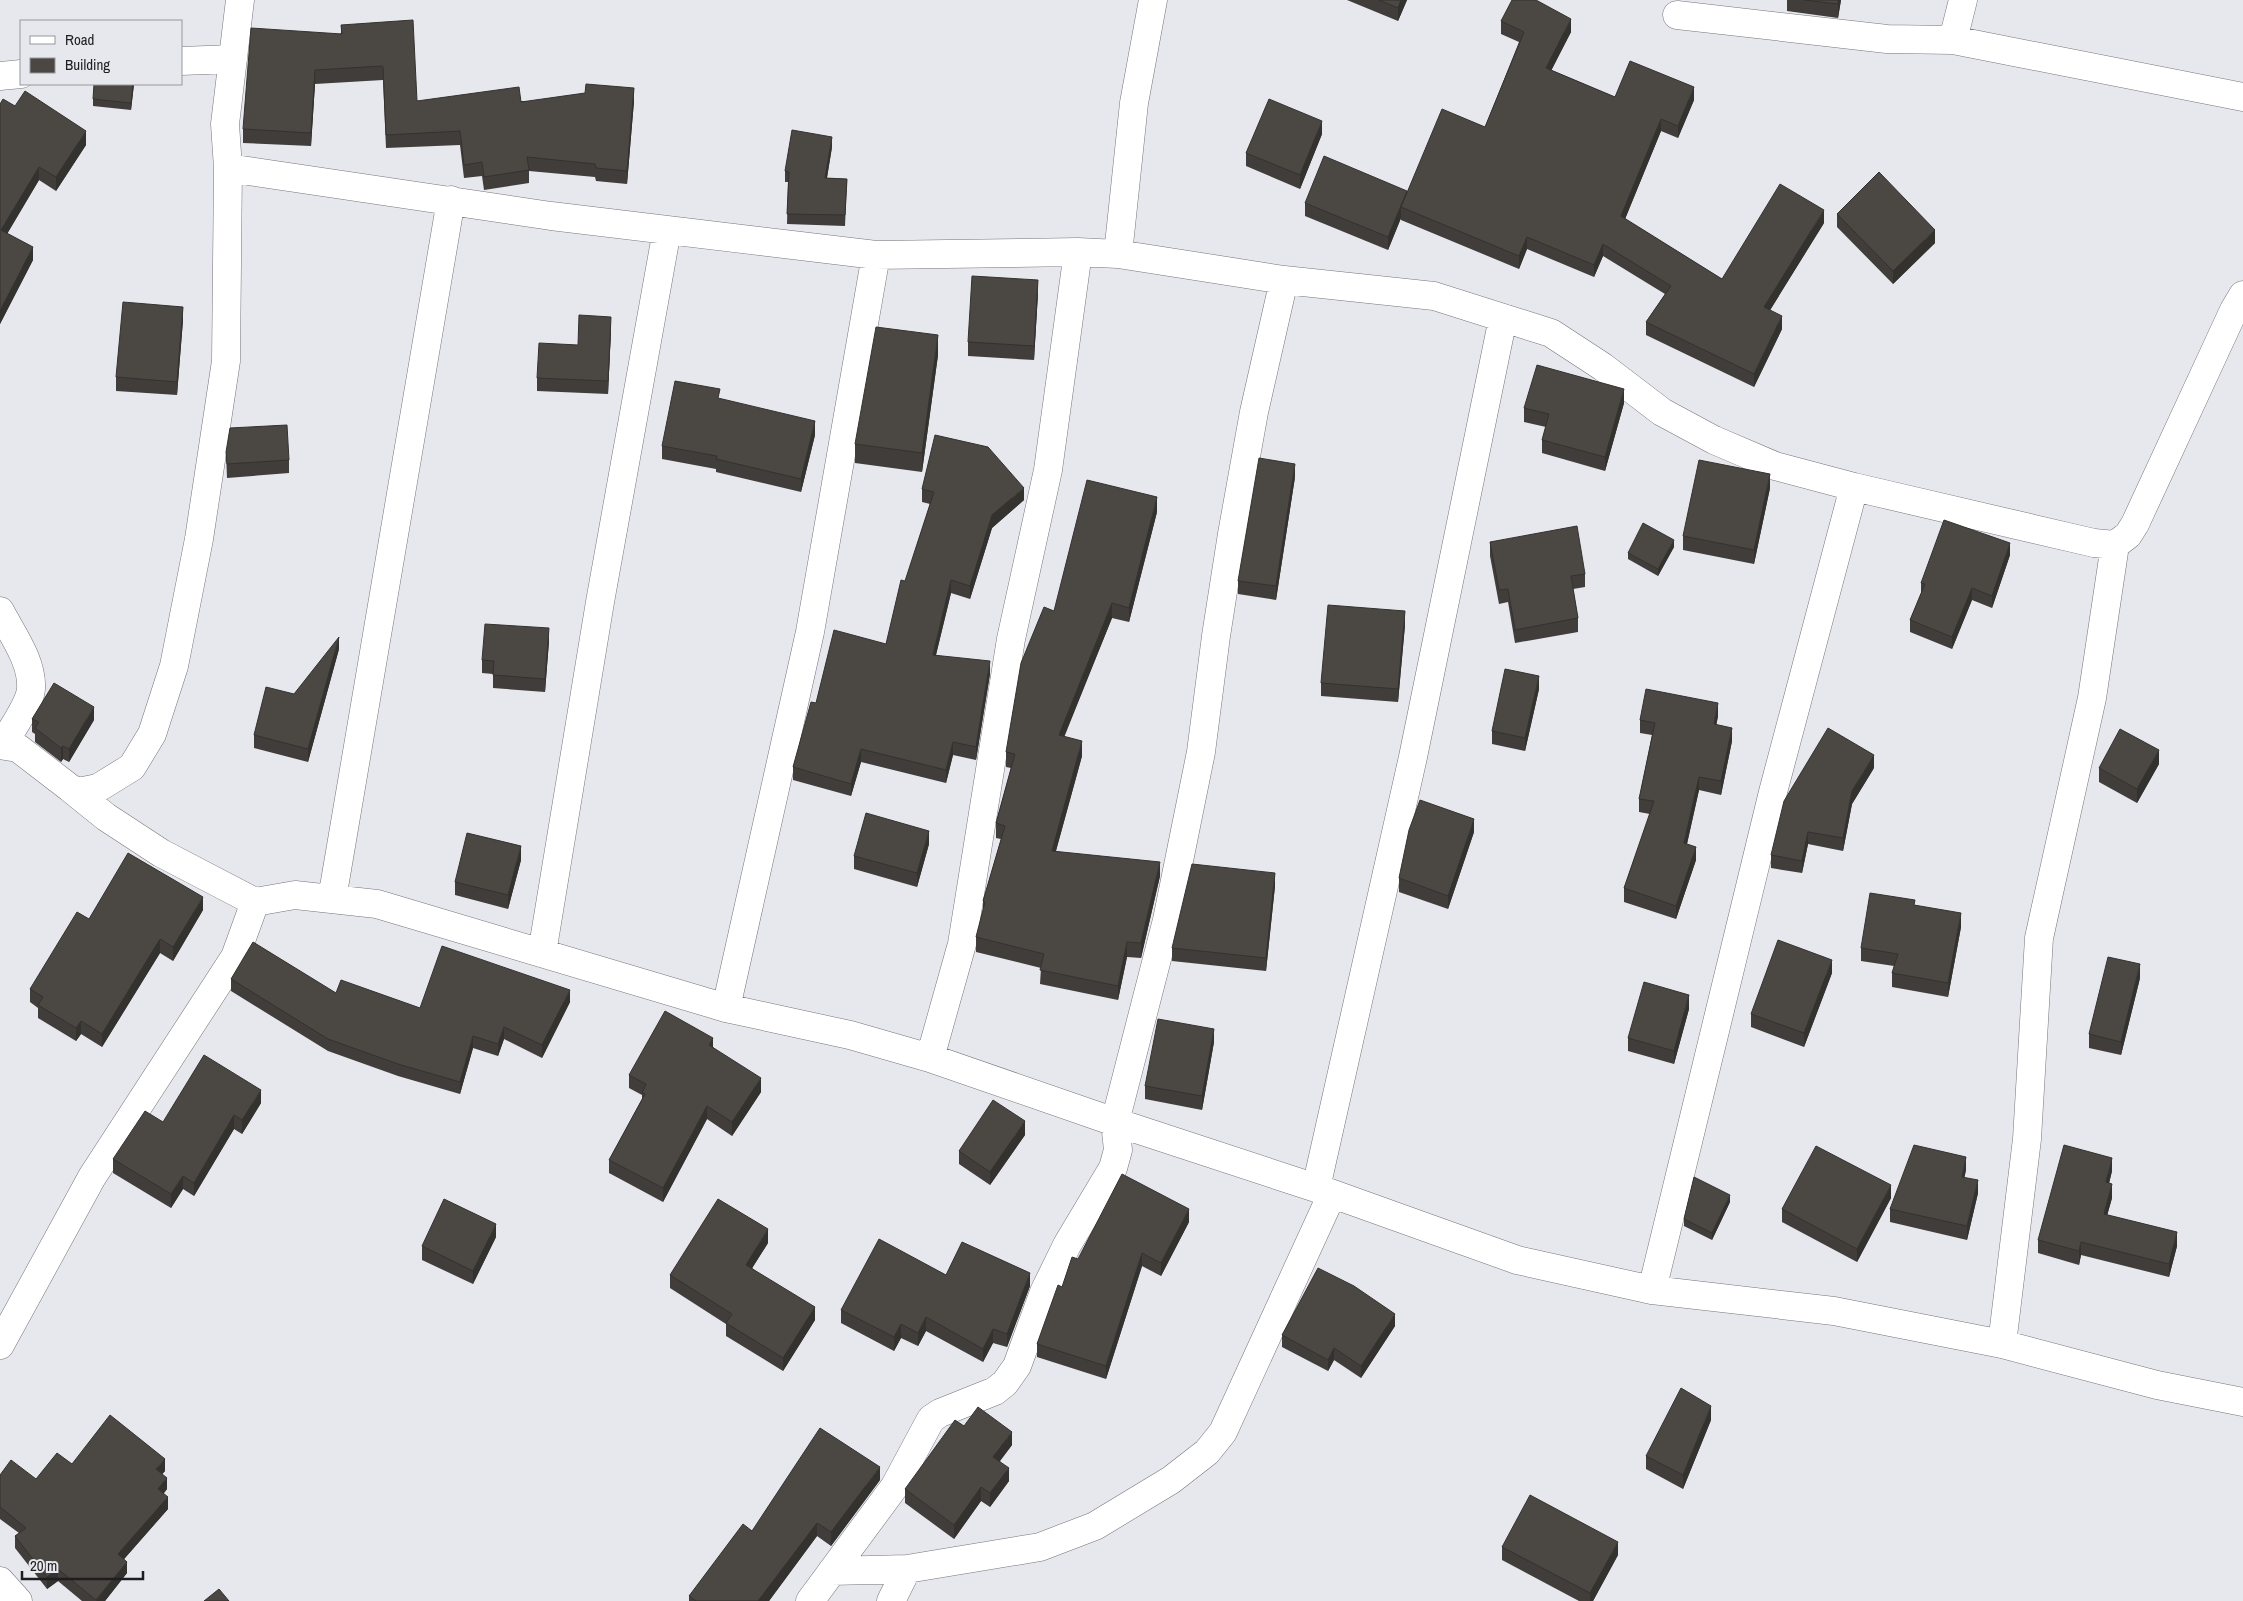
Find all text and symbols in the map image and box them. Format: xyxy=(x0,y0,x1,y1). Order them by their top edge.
legend xyxy=(20,20,182,85)
text: Road xyxy=(65,29,94,50)
text: Building xyxy=(65,54,110,75)
scale bar xyxy=(22,1548,144,1580)
text: 20 m xyxy=(30,1555,57,1576)

